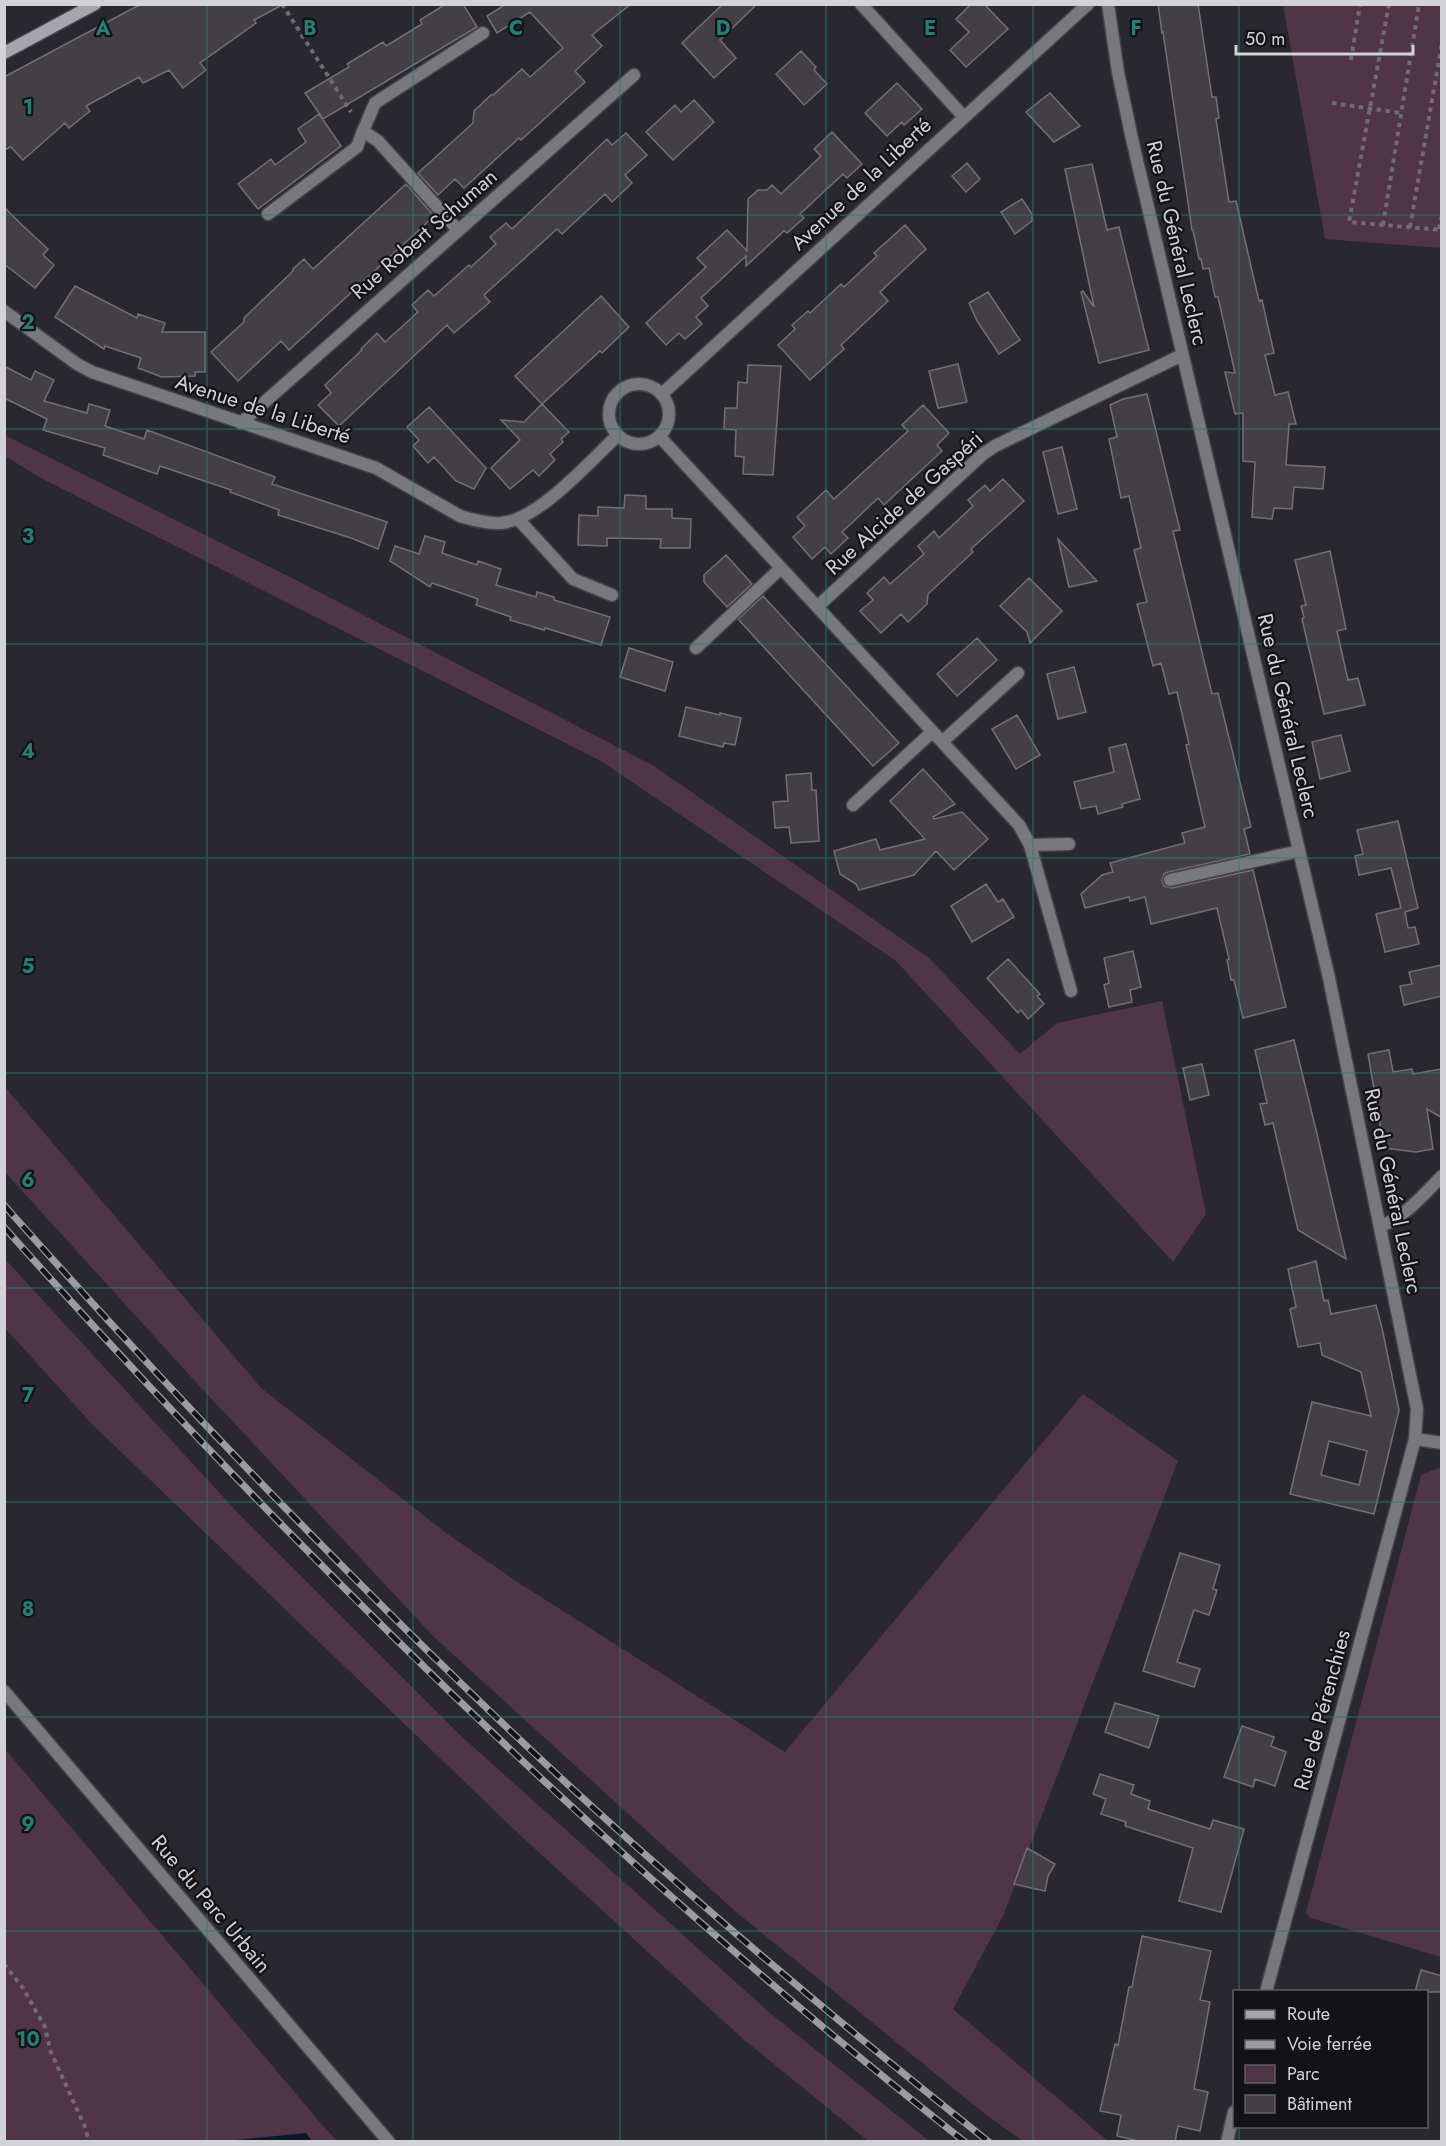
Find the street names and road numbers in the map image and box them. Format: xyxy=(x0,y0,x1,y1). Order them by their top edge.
street label: Avenue de la Liberté xyxy=(784,111,938,257)
street label: Rue du Général Leclerc xyxy=(1139,138,1215,348)
street label: Rue Robert Schuman xyxy=(344,162,504,306)
street label: Avenue de la Liberté xyxy=(171,366,355,452)
street label: Rue Alcide de Gaspéri xyxy=(819,424,989,582)
street label: Rue du Général Leclerc xyxy=(1250,611,1326,821)
street label: Rue du Général Leclerc xyxy=(1357,1085,1429,1297)
street label: Rue de Pérenchies xyxy=(1286,1626,1358,1794)
street label: Rue du Parc Urbain xyxy=(144,1828,278,1980)

